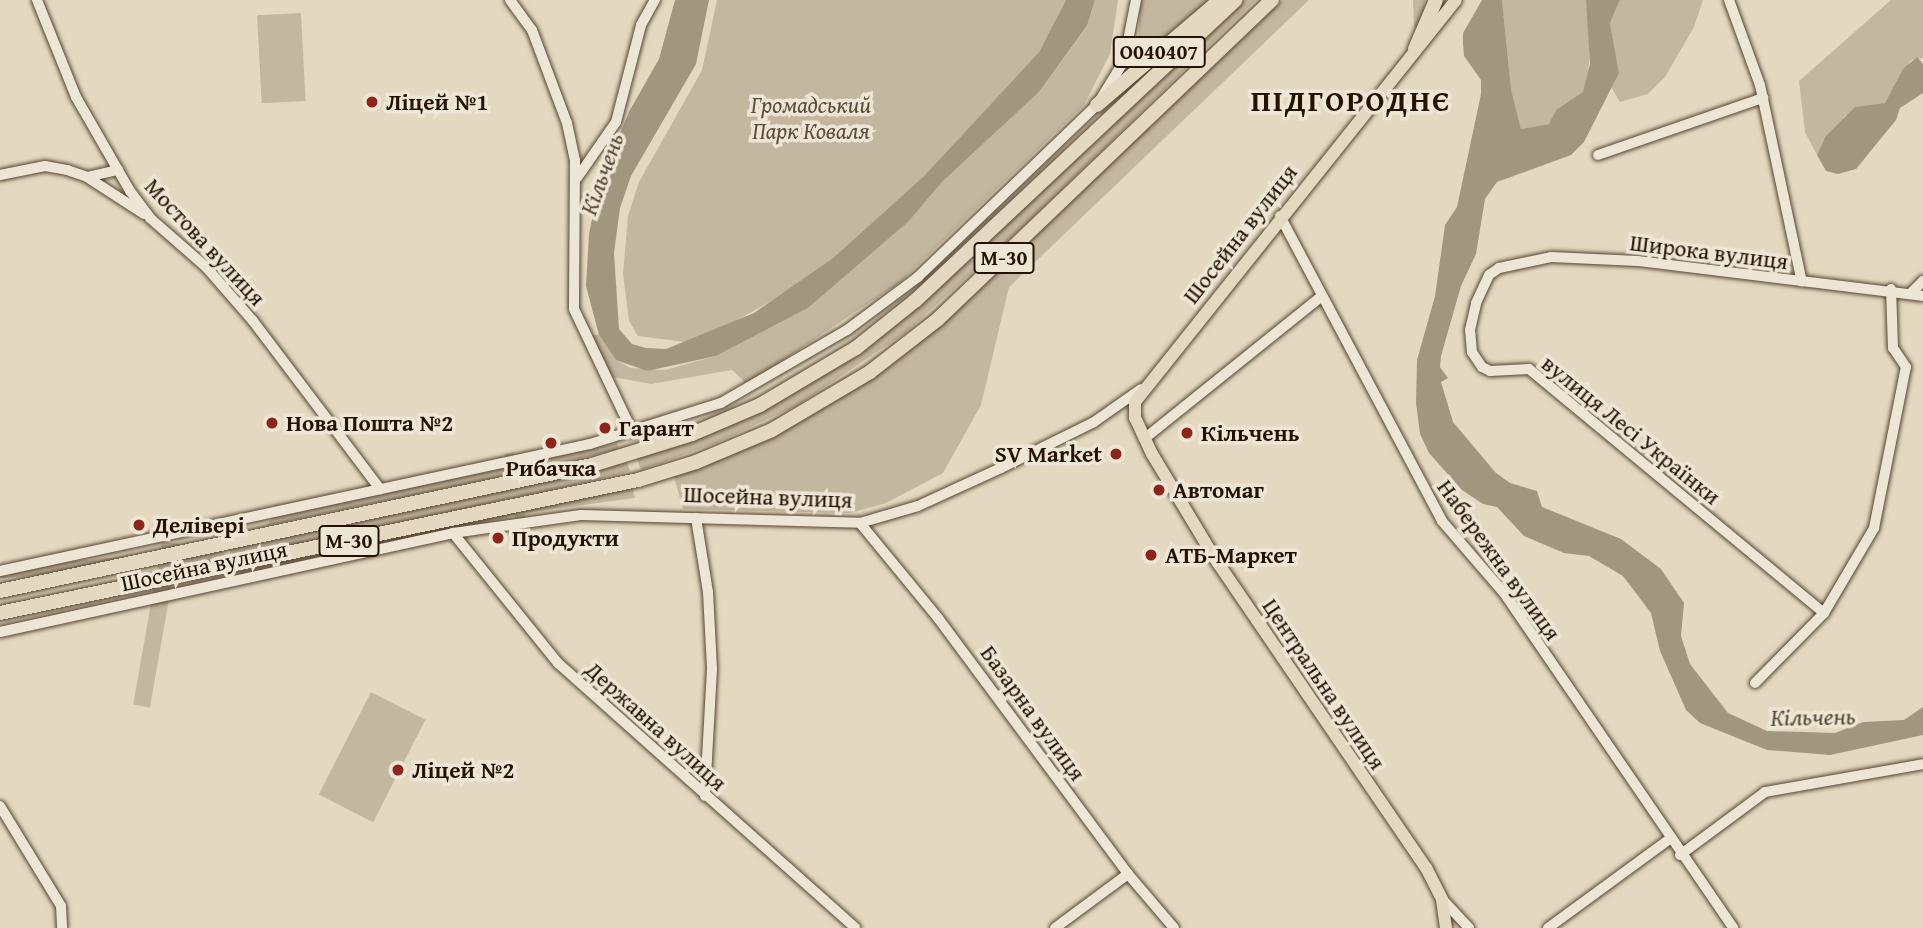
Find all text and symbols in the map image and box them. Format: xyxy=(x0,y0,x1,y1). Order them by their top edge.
road number: О040407 xyxy=(1112,34,1206,70)
district label: ПІДГОРОДНЄ xyxy=(1252,82,1450,118)
place label: Ліцей №1 xyxy=(386,88,488,116)
park label: Громадський Парк Коваля xyxy=(751,91,871,145)
marker: Ліцей №1 xyxy=(364,94,380,110)
water label: Кільчень xyxy=(574,129,630,219)
street label: Шосейна вулиця xyxy=(1177,159,1303,309)
street label: Мостова вулиця xyxy=(139,173,271,311)
street label: Широка вулиця xyxy=(1628,229,1790,275)
road number: М-30 xyxy=(972,240,1036,276)
street label: вулиця Лесі Українки xyxy=(1536,350,1726,510)
place label: Нова Пошта №2 xyxy=(286,409,453,437)
place label: Гарант xyxy=(619,414,694,442)
marker: Нова Пошта №2 xyxy=(264,415,280,431)
place label: Кільчень xyxy=(1201,419,1300,447)
marker: Гарант xyxy=(597,420,613,436)
marker: Кільчень xyxy=(1179,425,1195,441)
marker: Рибачка xyxy=(543,435,559,451)
place label: SV Market xyxy=(995,440,1102,468)
marker: SV Market xyxy=(1108,446,1124,462)
place label: Рибачка xyxy=(506,454,596,482)
street label: Набережна вулиця xyxy=(1431,474,1567,646)
place label: Автомаг xyxy=(1173,476,1264,504)
street label: Шосейна вулиця xyxy=(683,480,853,514)
marker: Автомаг xyxy=(1151,482,1167,498)
place label: Делівері xyxy=(153,511,245,539)
marker: Делівері xyxy=(131,517,147,533)
road number: М-30 xyxy=(318,524,380,558)
place label: Продукти xyxy=(512,524,619,552)
marker: Продукти xyxy=(490,530,506,546)
street label: Шосейна вулиця xyxy=(118,535,290,597)
place label: АТБ-Маркет xyxy=(1165,541,1297,569)
marker: АТБ-Маркет xyxy=(1143,547,1159,563)
street label: Центральна вулиця xyxy=(1257,593,1391,775)
street label: Базарна вулиця xyxy=(975,640,1091,786)
street label: Державна вулиця xyxy=(580,655,732,797)
water label: Кільчень xyxy=(1770,702,1856,732)
place label: Ліцей №2 xyxy=(412,756,514,784)
marker: Ліцей №2 xyxy=(390,762,406,778)

